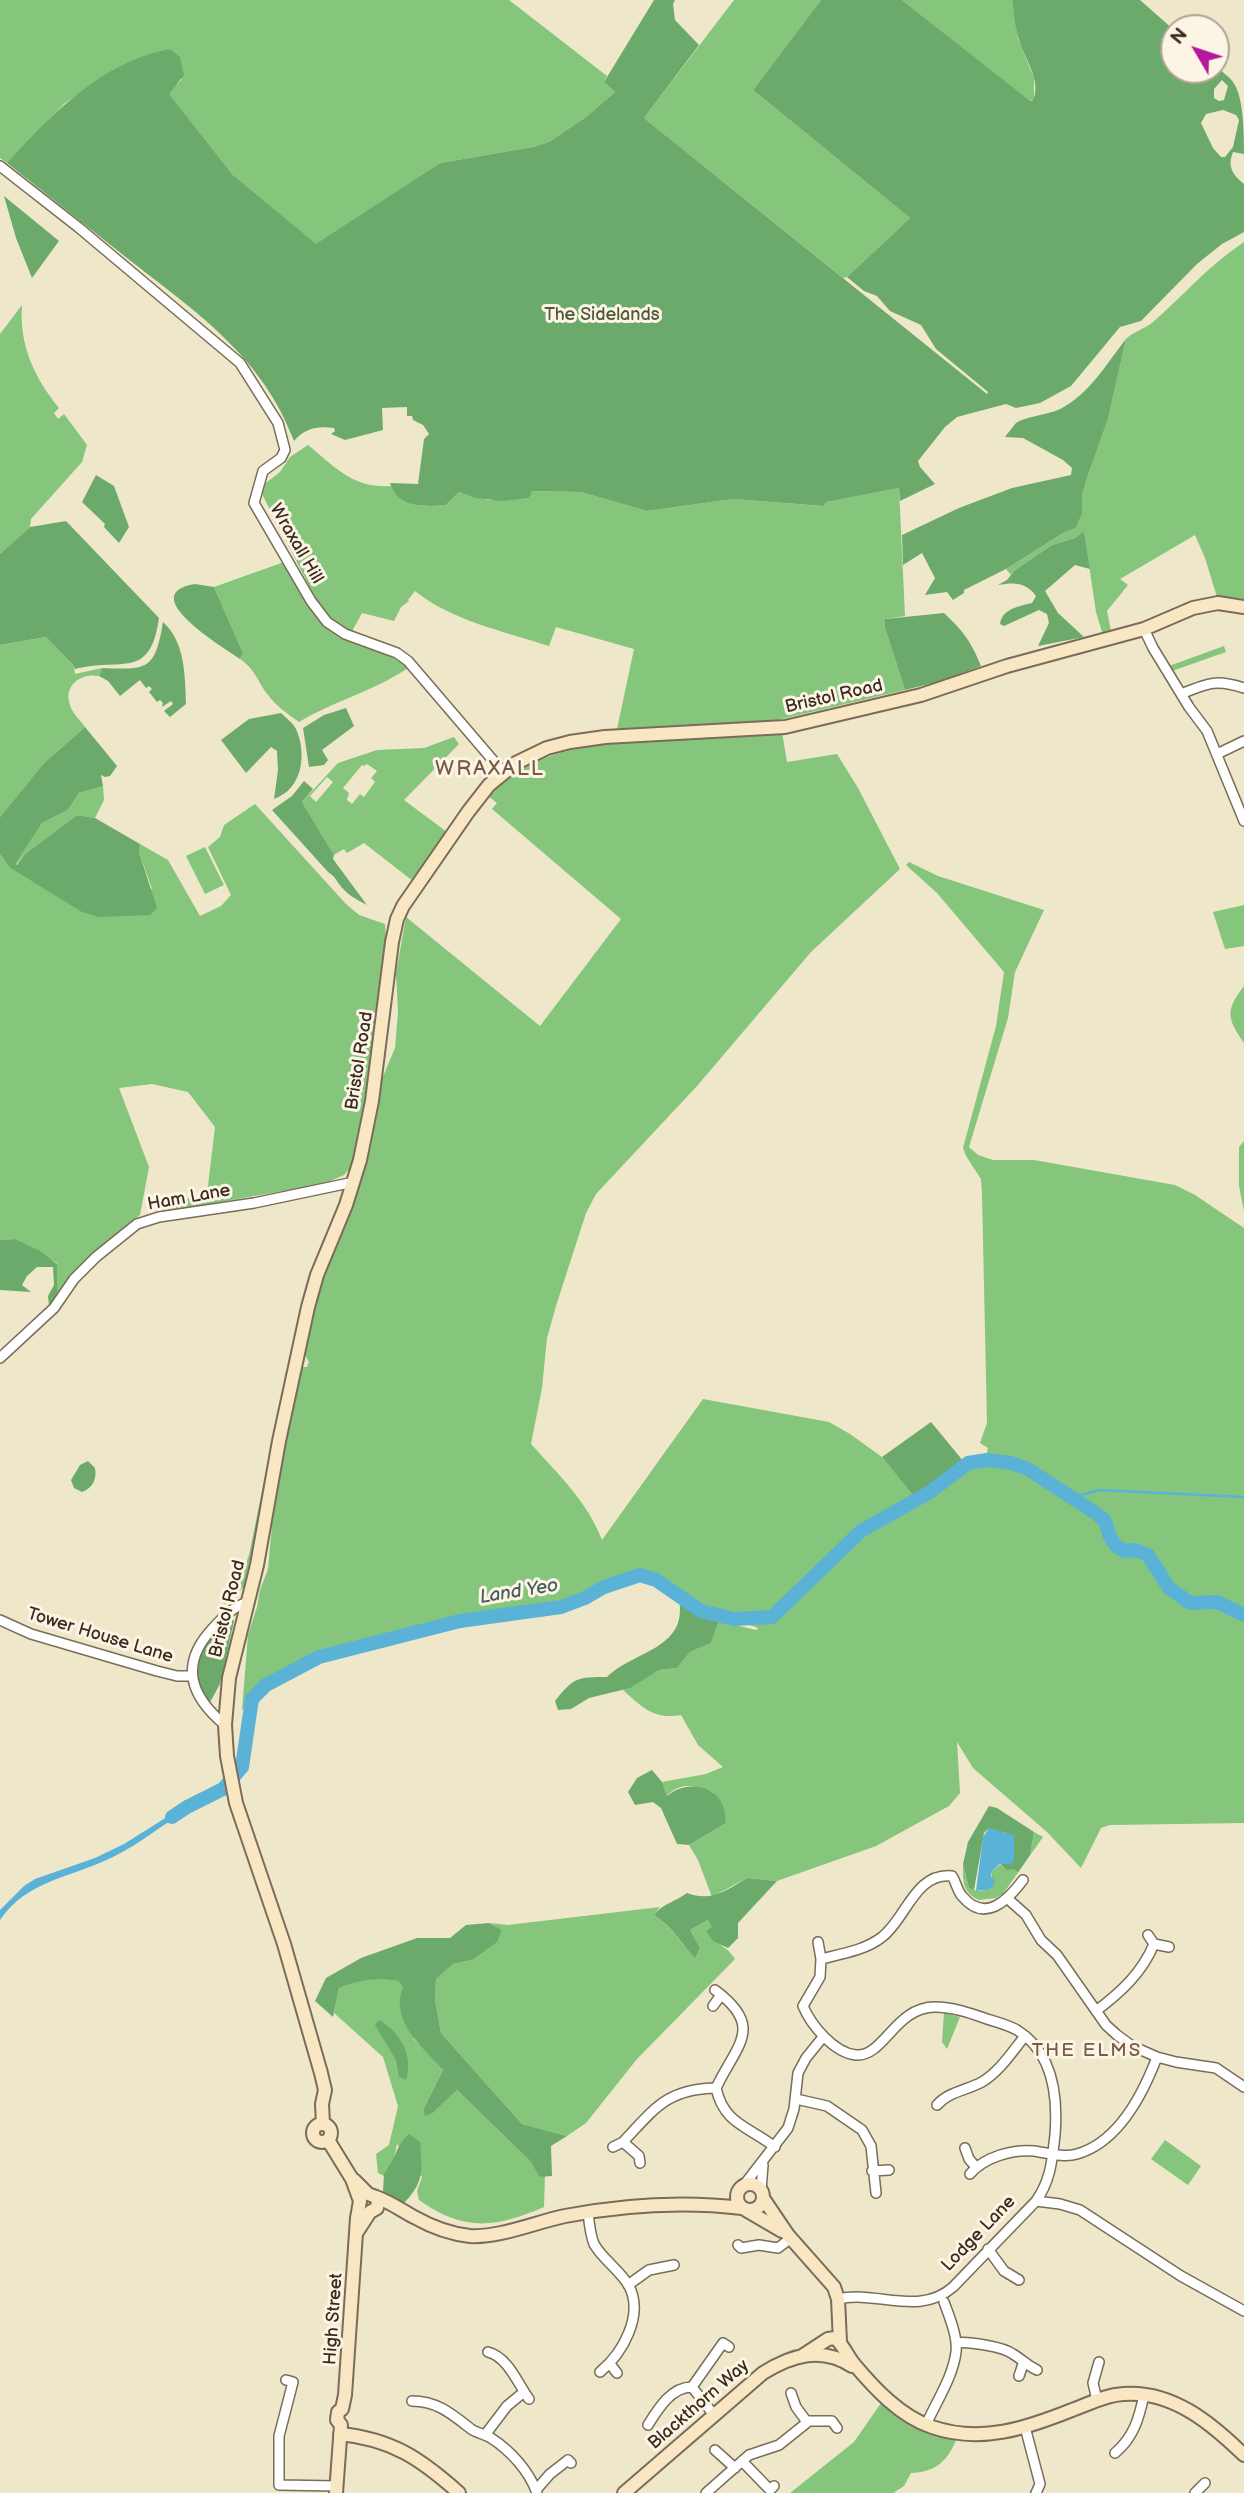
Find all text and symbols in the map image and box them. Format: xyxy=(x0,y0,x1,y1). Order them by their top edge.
north arrow xyxy=(1160,14,1230,84)
text: N xyxy=(1166,24,1193,50)
park label: The Sidelands xyxy=(544,304,660,326)
street label: Wraxall Hill xyxy=(264,500,328,588)
street label: Bristol Road xyxy=(783,675,885,719)
district label: WRAXALL xyxy=(436,757,544,783)
street label: Bristol Road xyxy=(342,1010,378,1112)
street label: Ham Lane xyxy=(146,1180,232,1216)
street label: Bristol Road xyxy=(205,1558,251,1660)
water label: Land Yeo xyxy=(478,1575,560,1609)
street label: Tower House Lane xyxy=(24,1604,176,1668)
district label: THE ELMS xyxy=(1033,2040,1141,2062)
street label: Lodge Lane xyxy=(937,2192,1021,2276)
street label: High Street xyxy=(320,2272,348,2366)
street label: Blackthorn Way xyxy=(644,2355,754,2455)

